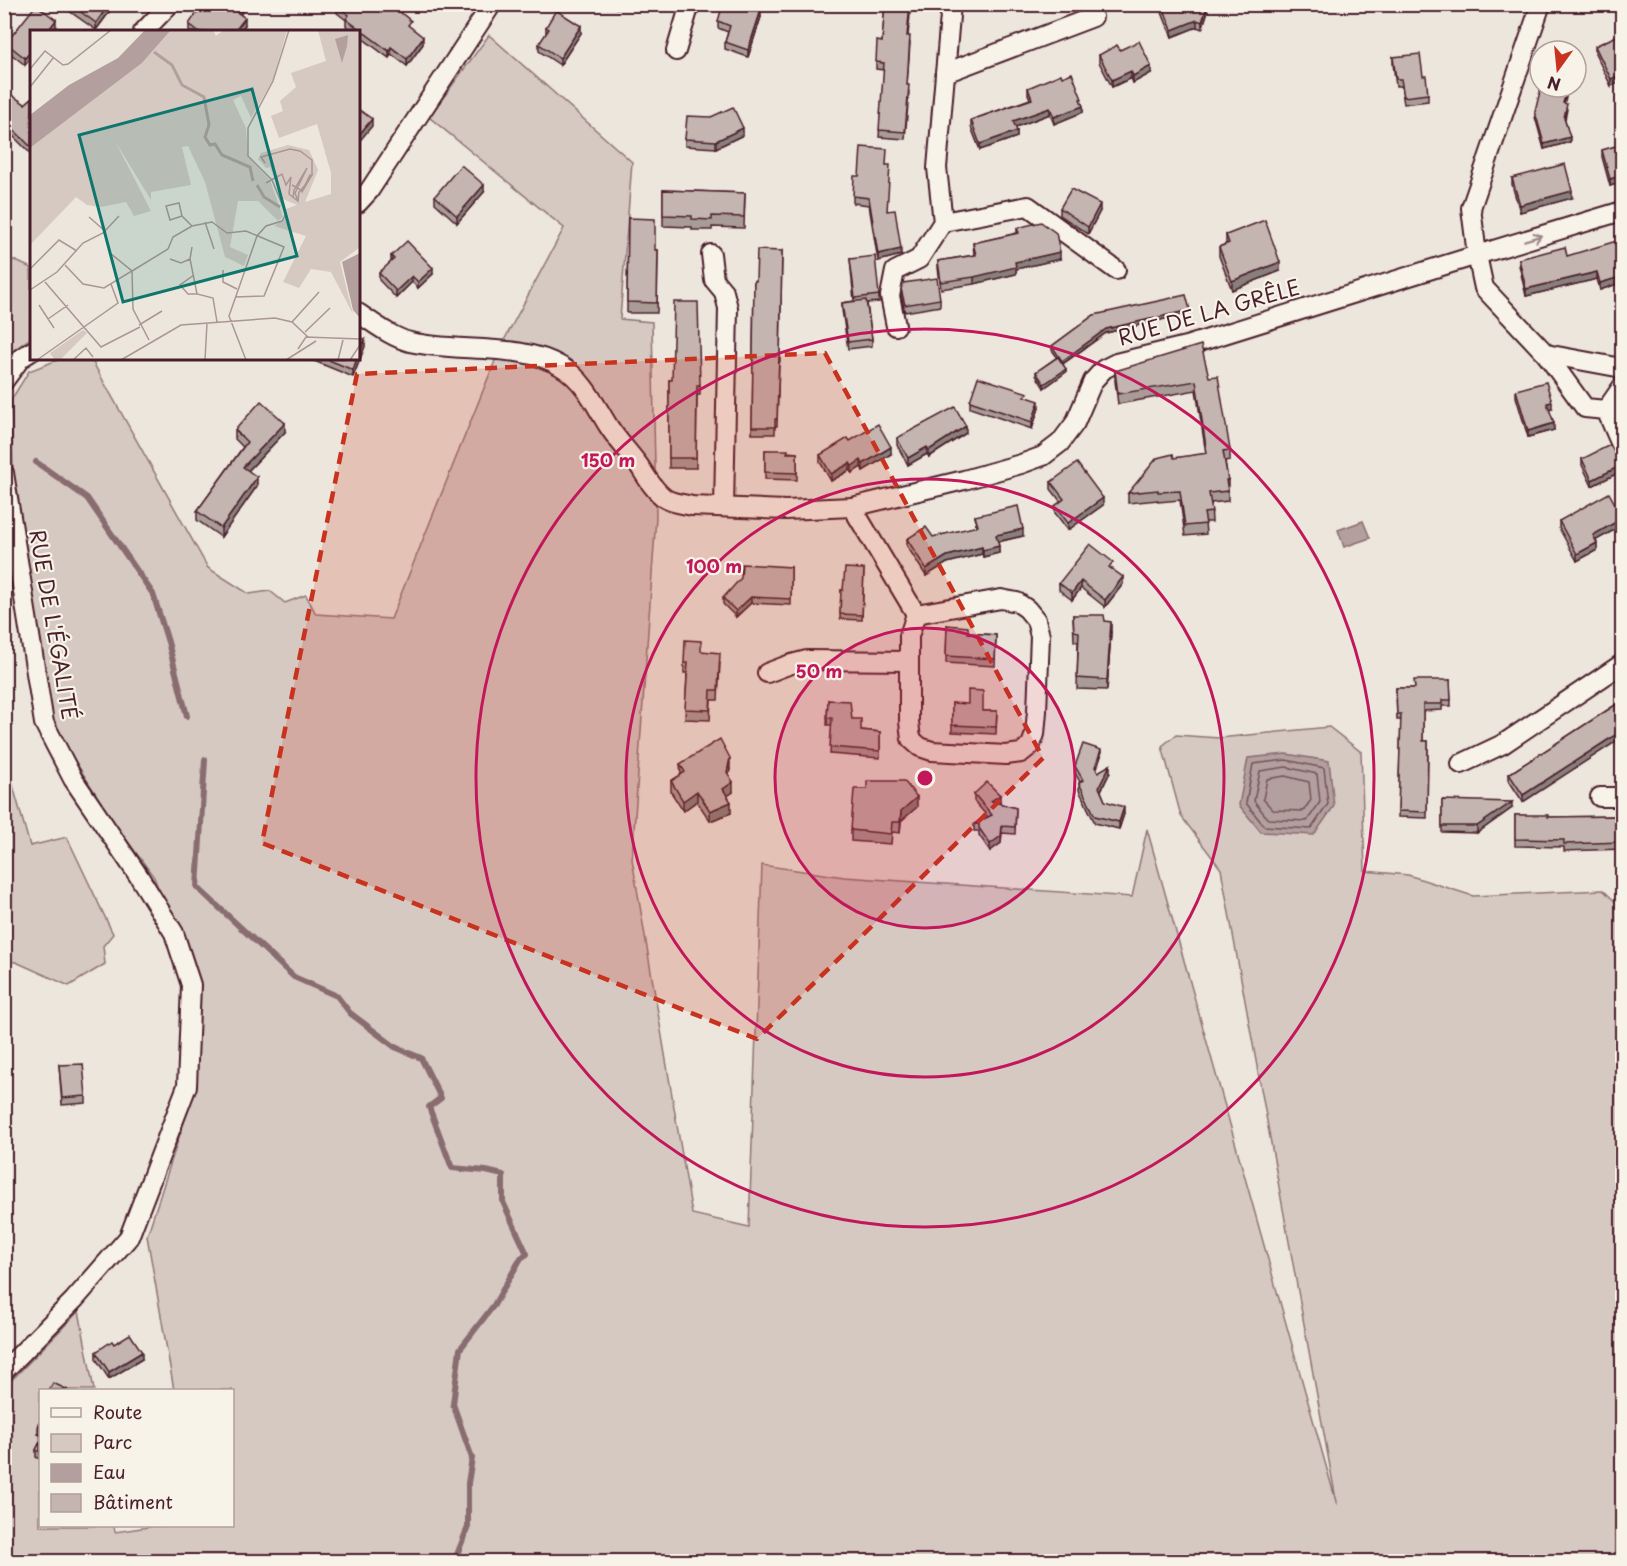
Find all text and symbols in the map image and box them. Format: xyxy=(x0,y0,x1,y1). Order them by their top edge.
inset map xyxy=(30,30,360,360)
north arrow xyxy=(1528,39,1588,99)
text: N xyxy=(1545,71,1563,98)
one-way arrow xyxy=(1523,232,1542,243)
street label: RUE DE LA GRÊLE xyxy=(1114,270,1303,352)
text: 150 m xyxy=(581,446,635,473)
street label: RUE DE L'ÉGALITÉ xyxy=(22,527,88,723)
text: 100 m xyxy=(686,552,742,579)
text: 50 m xyxy=(796,657,842,684)
centre of rings xyxy=(915,768,935,788)
legend xyxy=(39,1389,234,1527)
text: Route xyxy=(93,1398,143,1425)
text: Parc xyxy=(93,1428,132,1455)
text: Eau xyxy=(93,1458,125,1485)
text: Bâtiment xyxy=(93,1488,173,1515)

